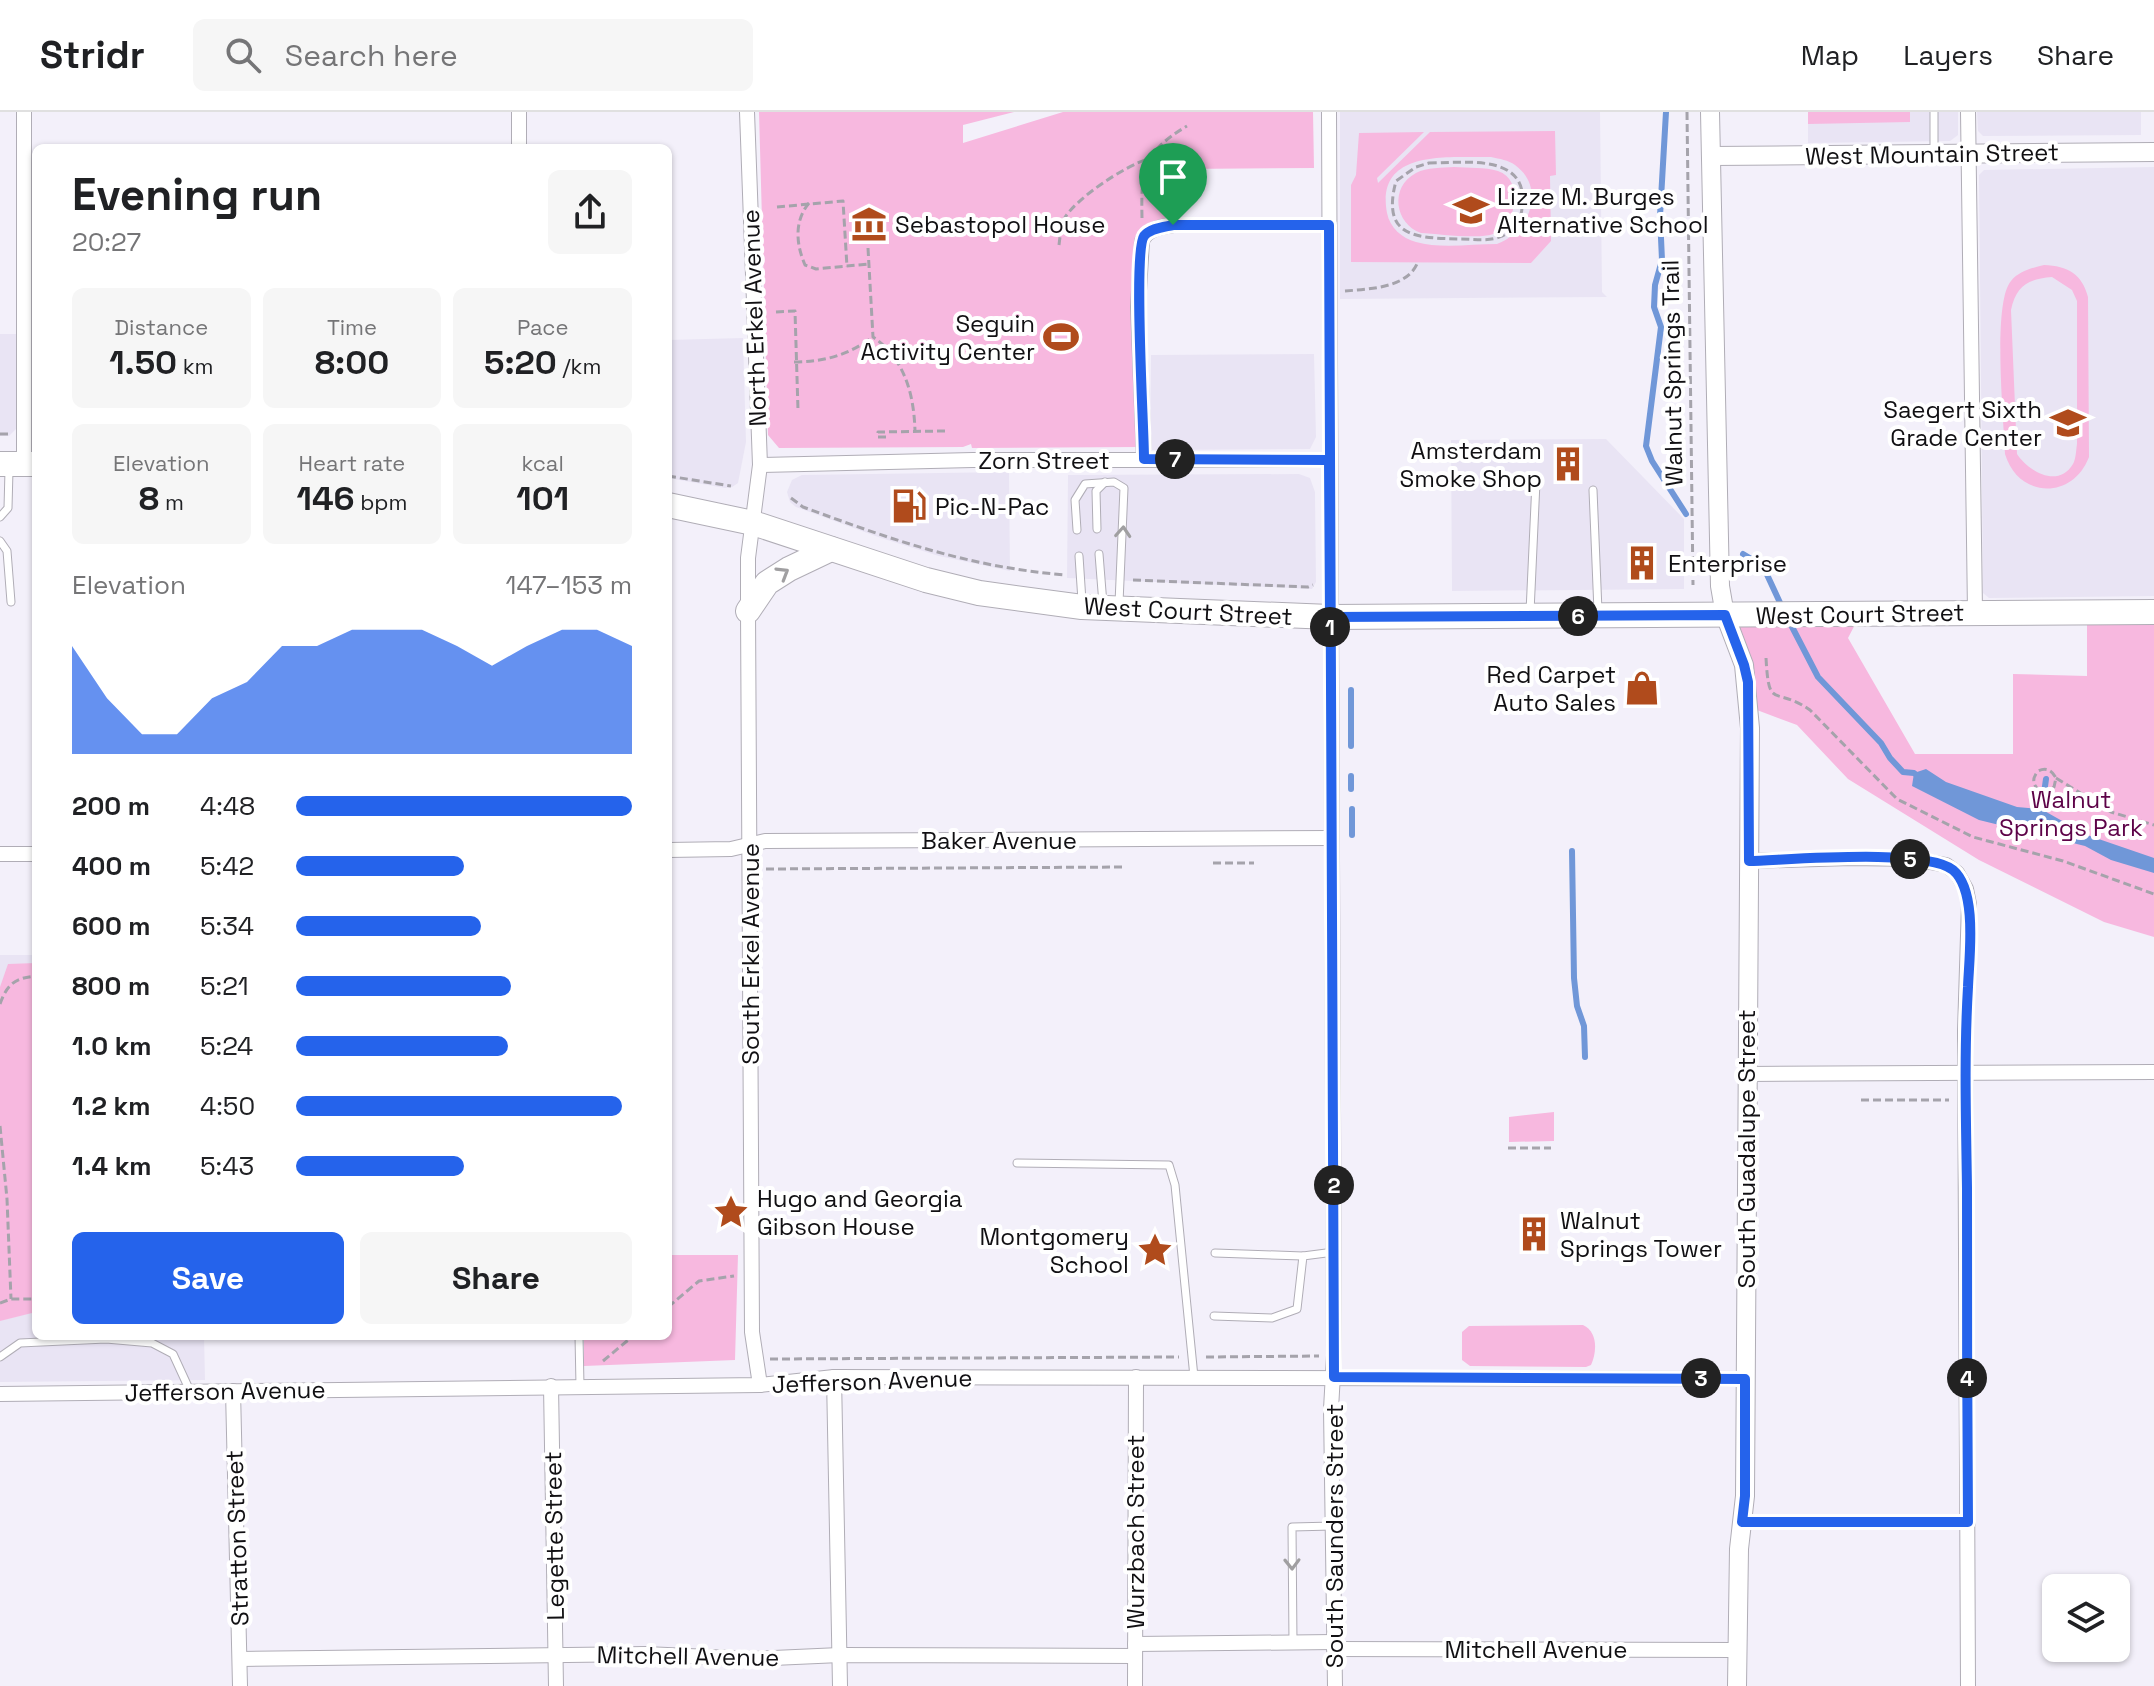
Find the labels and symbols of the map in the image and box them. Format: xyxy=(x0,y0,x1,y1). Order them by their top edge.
street label: West Mountain Street xyxy=(1805,136,2059,172)
pin xyxy=(1139,143,1207,225)
place label: Lizze M. Burges Alternative School xyxy=(1497,181,1709,240)
school or university icon: Lizze M. Burges Alternative School xyxy=(1452,191,1490,229)
museum icon: Sebastopol House xyxy=(850,205,888,243)
street label: North Erkel Avenue xyxy=(735,209,773,427)
place label: Sebastopol House xyxy=(895,209,1105,240)
street label: Walnut Springs Trail xyxy=(1655,259,1689,487)
place label: Seguin Activity Center xyxy=(861,308,1035,367)
sports icon: Seguin Activity Center xyxy=(1042,318,1080,356)
place label: Saegert Sixth Grade Center xyxy=(1883,394,2042,453)
school or university icon: Saegert Sixth Grade Center xyxy=(2049,404,2087,442)
place label: Amsterdam Smoke Shop xyxy=(1399,435,1542,494)
pin: 7 xyxy=(1155,439,1195,479)
street label: Zorn Street xyxy=(978,445,1110,476)
building icon: Amsterdam Smoke Shop xyxy=(1549,445,1587,483)
fuel station icon: Pic-N-Pac xyxy=(890,487,928,525)
place label: Pic-N-Pac xyxy=(935,491,1049,522)
one-way arrow xyxy=(1114,525,1131,538)
building icon: Enterprise xyxy=(1623,544,1661,582)
place label: Enterprise xyxy=(1668,548,1787,579)
one-way arrow xyxy=(775,568,789,583)
street label: West Court Street xyxy=(1083,590,1293,632)
pin: 6 xyxy=(1558,596,1598,636)
street label: West Court Street xyxy=(1755,597,1965,631)
pin: 1 xyxy=(1310,607,1350,647)
place label: Red Carpet Auto Sales xyxy=(1487,659,1616,718)
shop icon: Red Carpet Auto Sales xyxy=(1623,669,1661,707)
park label: Walnut Springs Park xyxy=(1999,784,2143,843)
street label: Baker Avenue xyxy=(921,825,1077,856)
pin: 5 xyxy=(1890,839,1930,879)
street label: South Erkel Avenue xyxy=(735,843,766,1065)
street label: South Guadalupe Street xyxy=(1731,1009,1762,1289)
pin: 2 xyxy=(1314,1165,1354,1205)
place label: Hugo and Georgia Gibson House xyxy=(757,1183,963,1242)
place icon: Hugo and Georgia Gibson House xyxy=(712,1193,750,1231)
place label: Walnut Springs Tower xyxy=(1560,1205,1722,1264)
building icon: Walnut Springs Tower xyxy=(1515,1215,1553,1253)
place label: Montgomery School xyxy=(980,1221,1129,1280)
place icon: Montgomery School xyxy=(1136,1231,1174,1269)
pin: 3 xyxy=(1681,1358,1721,1398)
pin: 4 xyxy=(1947,1358,1987,1398)
street label: Jefferson Avenue xyxy=(771,1362,973,1400)
street label: Jefferson Avenue xyxy=(124,1374,326,1408)
street label: South Saunders Street xyxy=(1319,1404,1350,1668)
street label: Wurzbach Street xyxy=(1120,1435,1151,1629)
street label: Stratton Street xyxy=(218,1450,256,1626)
street label: Legette Street xyxy=(537,1451,571,1621)
one-way arrow xyxy=(1283,1558,1301,1571)
street label: Mitchell Avenue xyxy=(1445,1634,1627,1665)
street label: Mitchell Avenue xyxy=(596,1639,780,1673)

